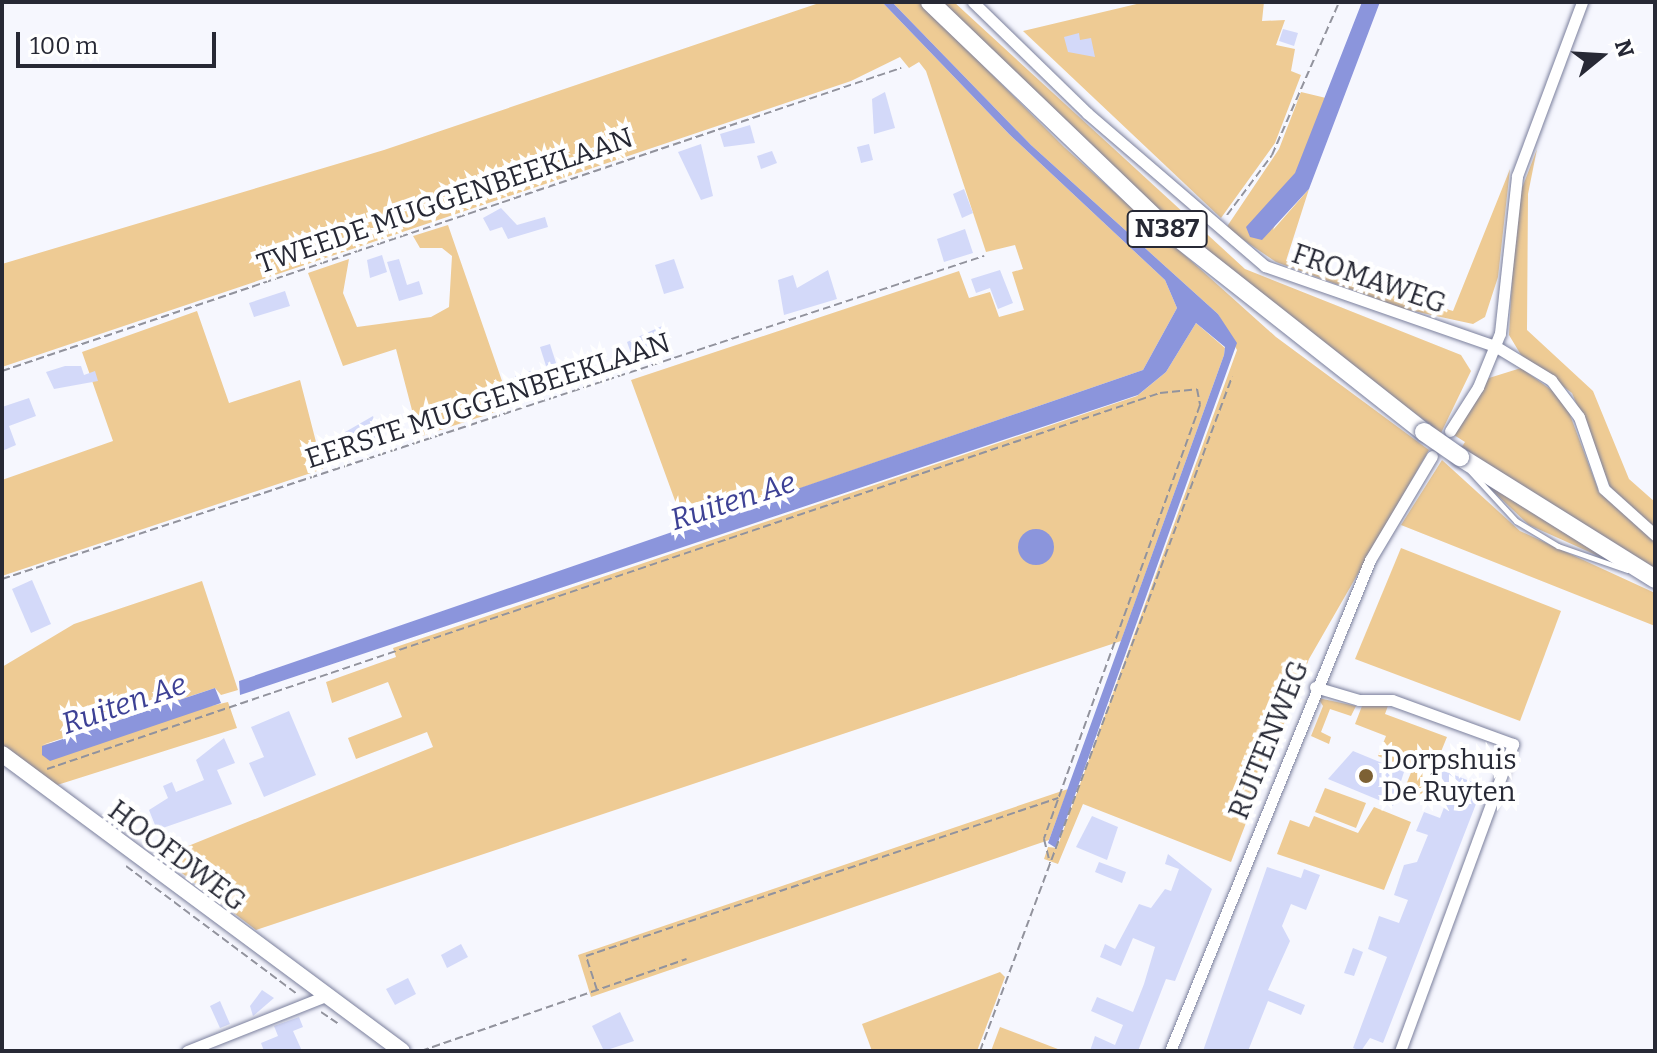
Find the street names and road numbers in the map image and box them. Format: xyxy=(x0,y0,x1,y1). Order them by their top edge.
street label: TWEEDE MUGGENBEEKLAAN xyxy=(253,121,637,281)
road number: N387 xyxy=(1125,207,1209,251)
street label: FROMAWEG xyxy=(1288,237,1450,321)
street label: EERSTE MUGGENBEEKLAAN xyxy=(301,326,675,476)
street label: RUITENWEG xyxy=(1222,656,1316,824)
street label: HOOFDWEG xyxy=(102,793,252,919)

